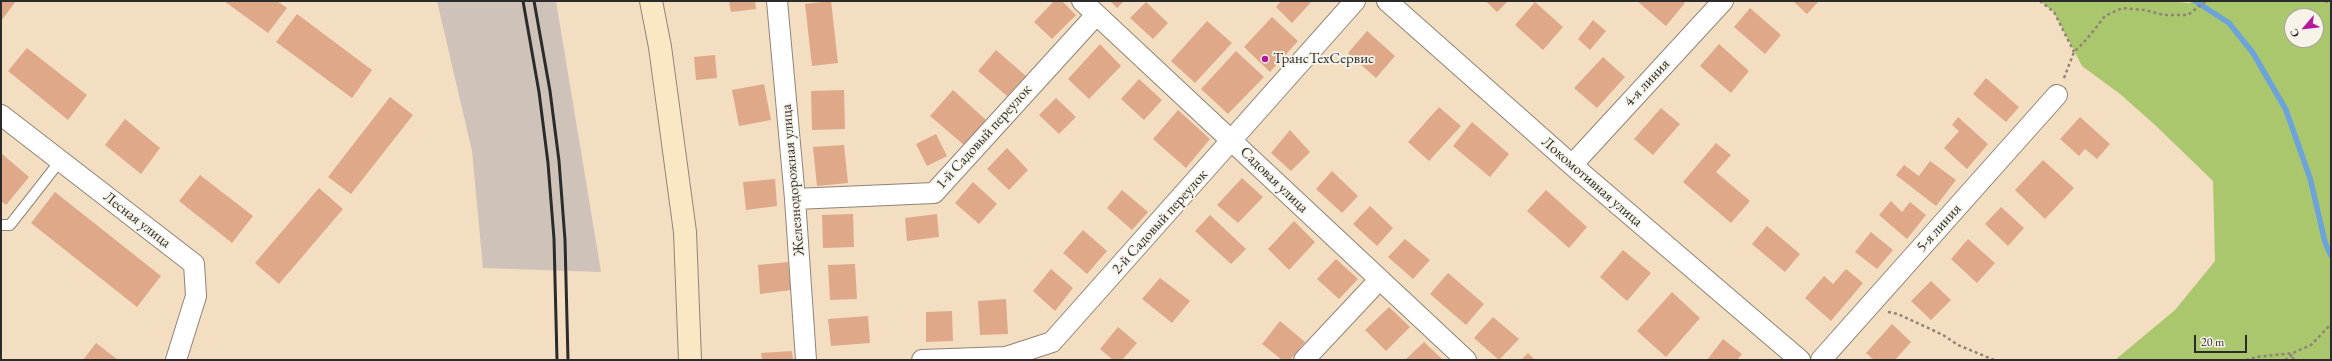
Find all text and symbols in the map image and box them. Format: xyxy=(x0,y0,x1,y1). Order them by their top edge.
north arrow xyxy=(2284,8,2324,48)
text: С xyxy=(2286,26,2302,40)
place label: ТрансТехСервис xyxy=(1273,50,1374,68)
marker: ТрансТехСервис xyxy=(1260,54,1270,64)
street label: 4-я линия xyxy=(1620,55,1674,111)
street label: 1-й Садовый переулок xyxy=(932,81,1036,193)
street label: Железнодорожная улица xyxy=(777,103,809,257)
street label: Локомотивная улица xyxy=(1538,133,1646,231)
street label: Садовая улица xyxy=(1236,143,1312,217)
street label: 2-й Садовый переулок xyxy=(1108,166,1212,278)
street label: Лесная улица xyxy=(100,188,174,252)
street label: 5-я линия xyxy=(1913,200,1965,256)
scale bar xyxy=(2196,327,2249,353)
text: 20 m xyxy=(2201,334,2224,350)

